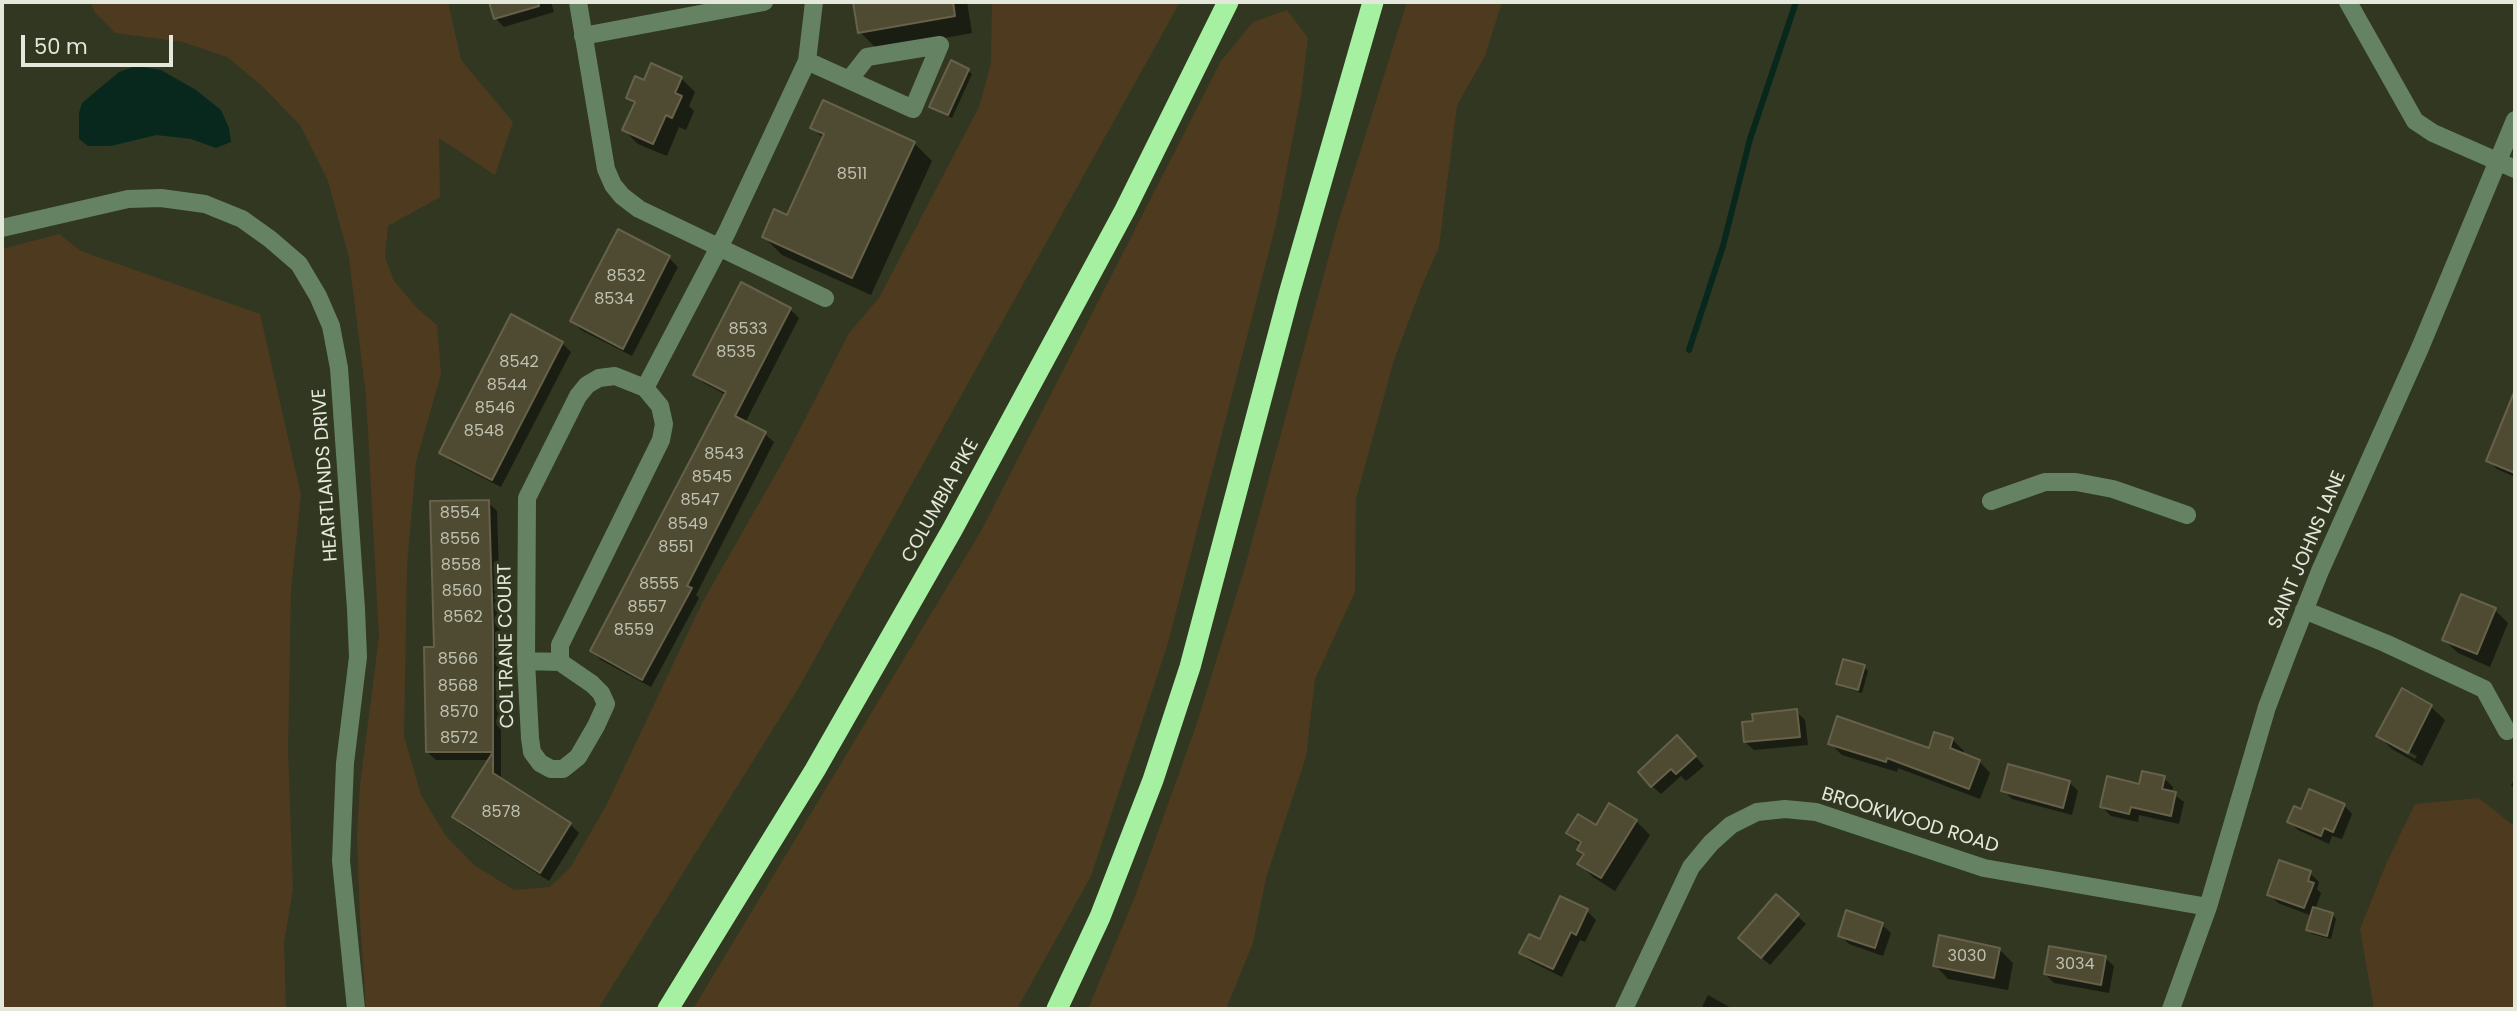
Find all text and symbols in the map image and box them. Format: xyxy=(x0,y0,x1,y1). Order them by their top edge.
scale bar xyxy=(24,21,177,65)
text: 50 m xyxy=(34,32,88,61)
house number: 8511 xyxy=(837,165,867,185)
house number: 8532 xyxy=(607,267,645,287)
house number: 8534 xyxy=(594,290,634,310)
house number: 8533 xyxy=(729,320,767,340)
house number: 8535 xyxy=(716,343,756,363)
house number: 8542 xyxy=(499,353,539,373)
house number: 8544 xyxy=(487,376,527,396)
street label: HEARTLANDS DRIVE xyxy=(309,388,343,562)
house number: 8546 xyxy=(475,399,515,419)
house number: 8548 xyxy=(464,422,504,442)
street label: COLUMBIA PIKE xyxy=(898,435,984,567)
house number: 8543 xyxy=(704,445,744,465)
house number: 8545 xyxy=(692,468,732,488)
street label: SAINT JOHNS LANE xyxy=(2264,468,2352,632)
house number: 8547 xyxy=(681,491,719,511)
house number: 8554 xyxy=(440,504,480,524)
house number: 8549 xyxy=(668,515,708,535)
house number: 8556 xyxy=(440,530,480,550)
house number: 8551 xyxy=(658,538,694,558)
house number: 8558 xyxy=(441,556,481,576)
street label: COLTRANE COURT xyxy=(494,563,520,729)
house number: 8555 xyxy=(639,575,679,595)
house number: 8560 xyxy=(442,582,482,602)
house number: 8557 xyxy=(628,598,666,618)
house number: 8562 xyxy=(443,608,483,628)
house number: 8559 xyxy=(614,621,654,641)
house number: 8566 xyxy=(438,650,478,670)
house number: 8568 xyxy=(438,677,478,697)
house number: 8570 xyxy=(440,703,478,723)
house number: 8572 xyxy=(440,729,478,749)
street label: BROOKWOOD ROAD xyxy=(1819,783,2001,859)
house number: 8578 xyxy=(482,803,520,823)
house number: 3030 xyxy=(1948,947,1986,967)
house number: 3034 xyxy=(2056,955,2094,975)

